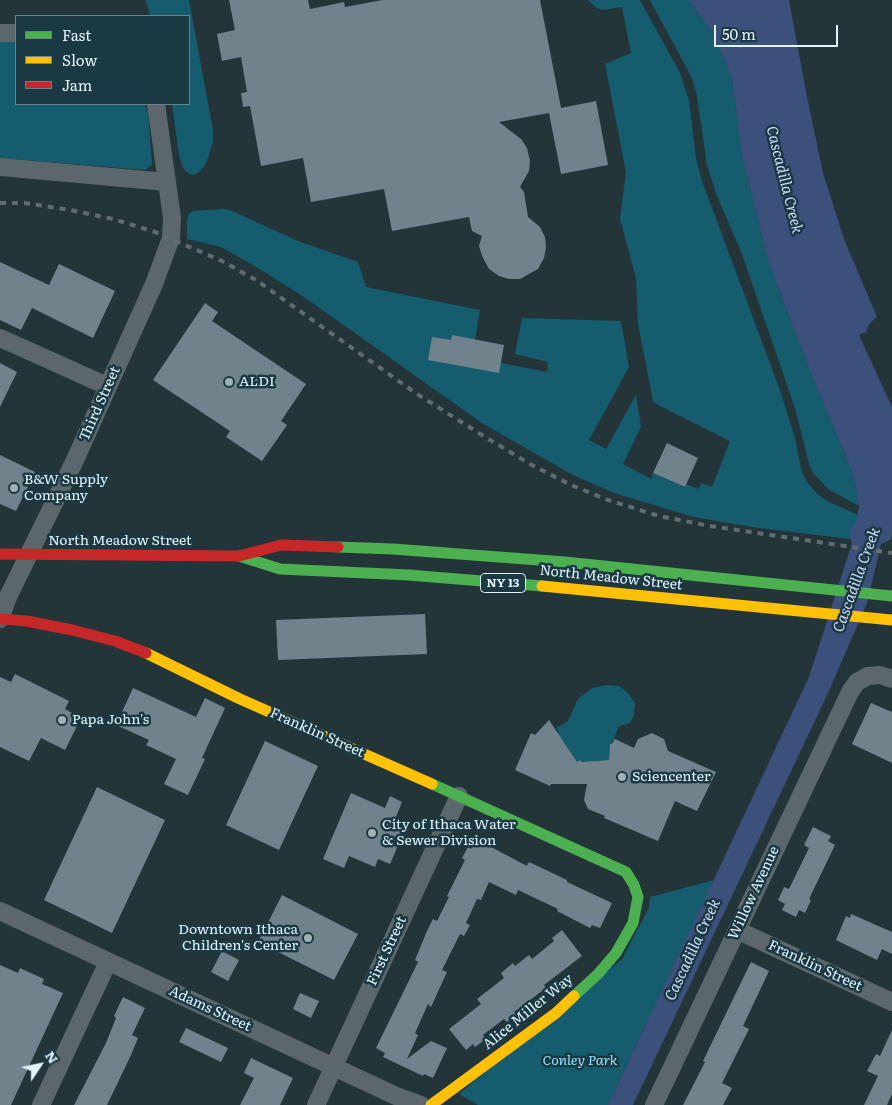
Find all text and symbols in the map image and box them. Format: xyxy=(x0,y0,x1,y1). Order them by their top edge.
legend xyxy=(15,15,190,105)
scale bar xyxy=(717,15,841,47)
text: 50 m xyxy=(722,22,756,45)
text: Fast xyxy=(62,23,91,46)
text: Slow xyxy=(62,48,97,71)
text: Jam xyxy=(62,73,92,96)
water label: Cascadilla Creek xyxy=(762,124,806,236)
street label: Third Street xyxy=(76,364,124,444)
place label: ALDI xyxy=(239,374,275,390)
marker: ALDI xyxy=(223,376,235,388)
place label: B&W Supply Company xyxy=(24,472,108,504)
marker: B&W Supply Company xyxy=(8,482,20,494)
water label: Cascadilla Creek xyxy=(830,525,884,635)
street label: North Meadow Street xyxy=(48,533,192,549)
street label: North Meadow Street xyxy=(539,562,683,594)
road number: NY 13 xyxy=(480,574,526,592)
street label: Franklin Street xyxy=(267,705,367,761)
place label: Papa John's xyxy=(72,712,149,728)
marker: Papa John's xyxy=(56,714,68,726)
place label: Sciencenter xyxy=(632,769,711,785)
marker: Sciencenter xyxy=(616,771,628,783)
place label: City of Ithaca Water & Sewer Division xyxy=(382,817,516,850)
marker: City of Ithaca Water & Sewer Division xyxy=(366,827,378,839)
street label: Willow Avenue xyxy=(725,844,783,942)
water label: Cascadilla Creek xyxy=(662,896,724,1004)
street label: First Street xyxy=(364,914,410,988)
place label: Downtown Ithaca Children's Center xyxy=(178,922,298,954)
marker: Downtown Ithaca Children's Center xyxy=(302,932,314,944)
street label: Franklin Street xyxy=(765,937,865,995)
street label: Alice Miller Way xyxy=(480,971,576,1053)
street label: Adams Street xyxy=(166,983,254,1035)
north arrow xyxy=(15,1040,65,1090)
text: N xyxy=(41,1046,64,1067)
park label: Conley Park xyxy=(543,1053,617,1069)

